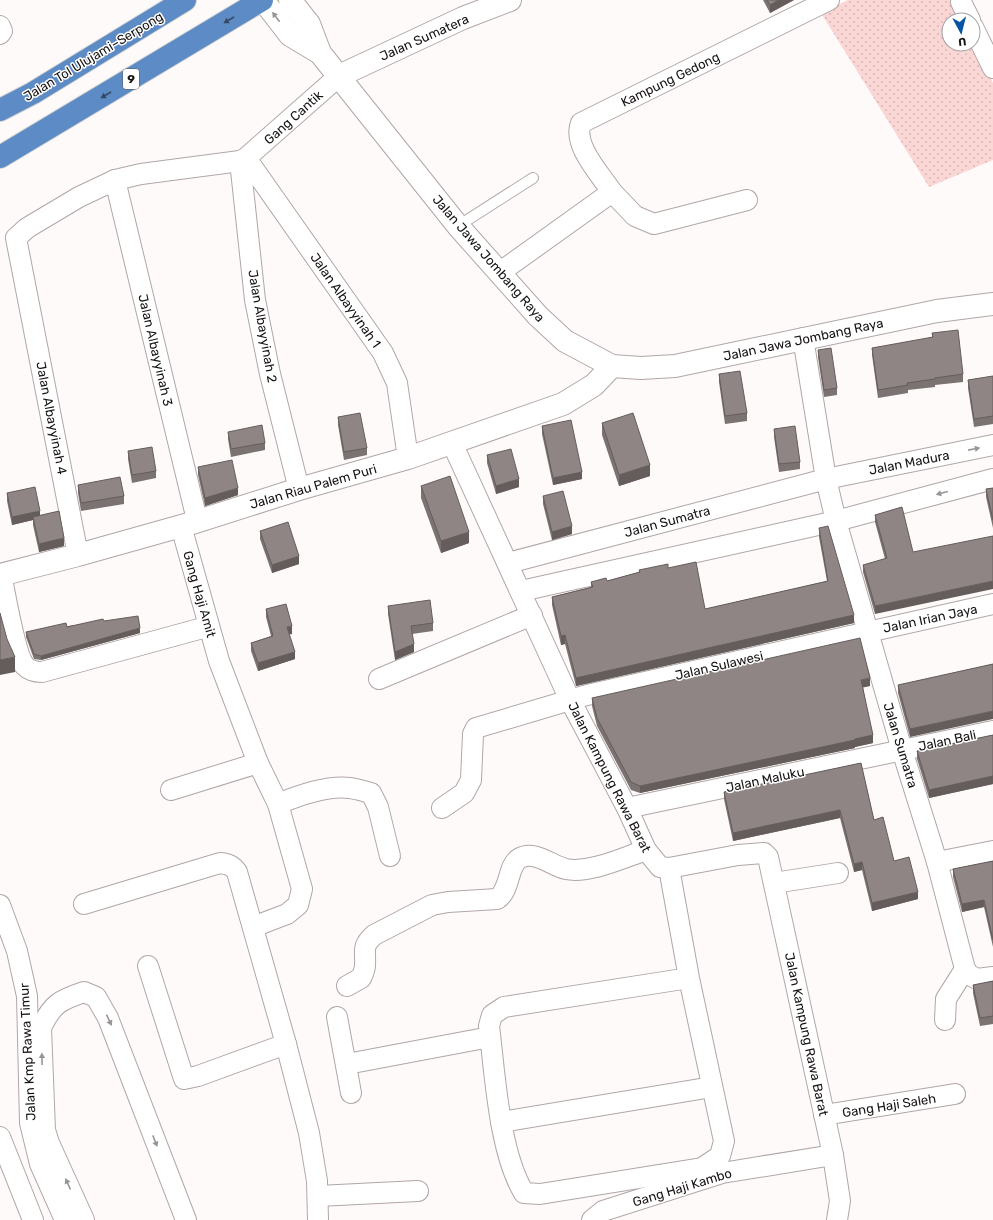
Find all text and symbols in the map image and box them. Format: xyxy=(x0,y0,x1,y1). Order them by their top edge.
street label: Jalan Tol Ulujami–Serpong xyxy=(21,9,166,105)
street label: Jalan Sumatera xyxy=(377,11,471,64)
one-way arrow xyxy=(272,12,281,23)
north arrow xyxy=(941,12,981,52)
one-way arrow xyxy=(224,16,234,24)
text: U xyxy=(957,34,967,48)
street label: Kampung Gedong xyxy=(618,49,722,111)
road number: 9 xyxy=(123,69,139,89)
street label: Gang Cantik xyxy=(261,87,327,148)
one-way arrow xyxy=(100,91,112,98)
street label: Jalan Jawa Jombang Raya xyxy=(429,192,548,326)
street label: Jalan Albayyinah 1 xyxy=(307,250,384,351)
street label: Jalan Albayyinah 2 xyxy=(245,268,280,384)
street label: Jalan Albayyinah 3 xyxy=(135,293,176,408)
street label: Jalan Jawa Jombang Raya xyxy=(722,315,885,365)
street label: Jalan Albayyinah 4 xyxy=(33,360,70,476)
one-way arrow xyxy=(968,446,980,452)
street label: Jalan Madura xyxy=(867,447,951,478)
street label: Jalan Riau Palem Puri xyxy=(248,461,378,512)
one-way arrow xyxy=(936,490,948,496)
street label: Jalan Sumatra xyxy=(622,503,712,540)
street label: Gang Haji Amit xyxy=(179,549,219,639)
street label: Jalan Irian Jaya xyxy=(882,601,979,636)
street label: Jalan Sulawesi xyxy=(673,648,765,683)
street label: Jalan Kampung Rawa Barat xyxy=(564,700,654,855)
street label: Jalan Sumatra xyxy=(880,701,921,790)
street label: Jalan Bali xyxy=(917,727,977,754)
street label: Jalan Maluku xyxy=(725,764,806,795)
street label: Jalan Kampung Rawa Barat xyxy=(781,951,831,1117)
street label: Jalan Kmp Rawa Timur xyxy=(16,983,39,1121)
one-way arrow xyxy=(106,1014,112,1025)
one-way arrow xyxy=(39,1052,45,1065)
street label: Gang Haji Saleh xyxy=(841,1091,937,1121)
one-way arrow xyxy=(153,1135,159,1147)
street label: Gang Haji Kambo xyxy=(631,1165,734,1211)
one-way arrow xyxy=(65,1179,71,1190)

